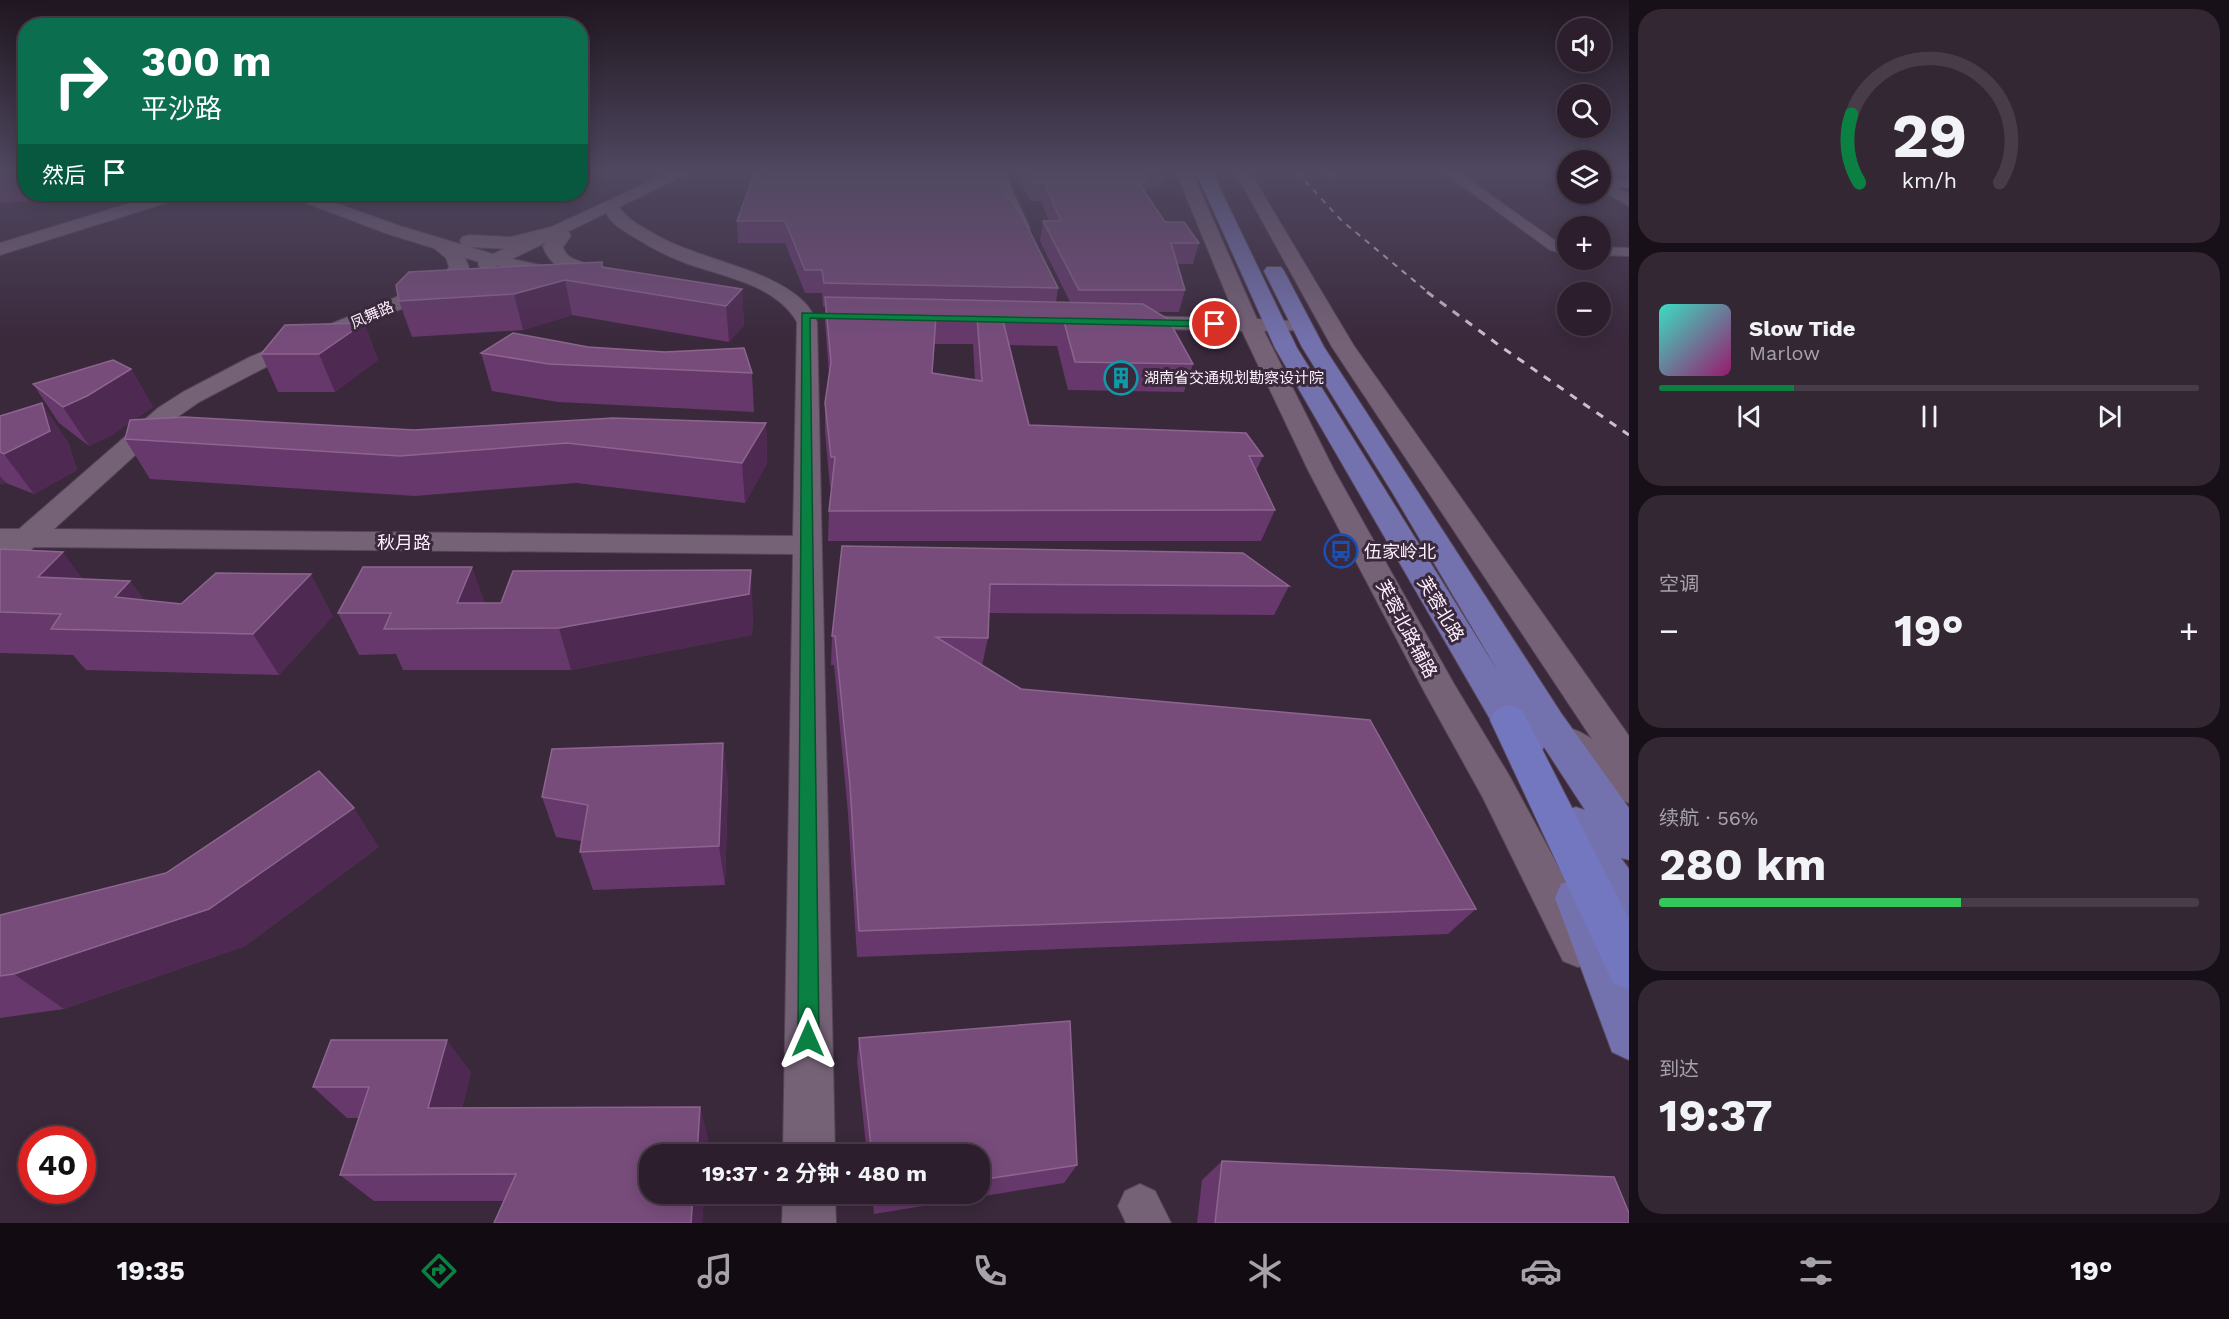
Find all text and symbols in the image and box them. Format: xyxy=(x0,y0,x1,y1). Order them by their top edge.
map controls xyxy=(1557,18,1611,336)
button: sound xyxy=(1557,18,1611,72)
text: 300 m xyxy=(141,37,272,86)
icon: right xyxy=(42,42,120,120)
button: search xyxy=(1557,84,1611,138)
text: 平沙路 xyxy=(141,93,222,125)
text: 29 xyxy=(1891,99,1967,172)
button: layers xyxy=(1557,150,1611,204)
icon: arrive xyxy=(98,156,131,189)
text: 然后 xyxy=(42,163,86,188)
text: km/h xyxy=(1901,168,1957,193)
button: + xyxy=(1557,216,1611,270)
button: − xyxy=(1557,282,1611,336)
street label: 凤舞路 xyxy=(348,298,396,332)
pin xyxy=(1189,298,1240,349)
icon: arrive xyxy=(1198,307,1231,340)
text: Slow Tide xyxy=(1749,316,1856,341)
text: Marlow xyxy=(1749,341,1820,365)
building icon: 湖南省交通规划勘察设计院 xyxy=(1103,360,1139,396)
place label: 湖南省交通规划勘察设计院 xyxy=(1144,369,1324,387)
icon: previous xyxy=(1733,400,1766,433)
icon: pause xyxy=(1913,400,1946,433)
icon: next xyxy=(2093,400,2126,433)
street label: 秋月路 xyxy=(377,532,431,553)
bus stop icon: 伍家岭北 xyxy=(1323,533,1359,569)
place label: 伍家岭北 xyxy=(1364,541,1436,562)
text: 空调 xyxy=(1659,572,1699,596)
street label: 芙蓉北路 xyxy=(1413,573,1469,645)
street label: 芙蓉北路辅路 xyxy=(1372,576,1442,682)
text: 19° xyxy=(1894,604,1964,657)
text: − xyxy=(1659,611,1679,650)
text: + xyxy=(2179,611,2199,650)
text: 续航 · 56% xyxy=(1659,806,1758,830)
text: 280 km xyxy=(1659,838,1826,891)
position arrow xyxy=(776,1007,840,1071)
text: 到达 xyxy=(1659,1057,1699,1081)
text: 19:37 xyxy=(1659,1089,1773,1142)
speed limit sign: 40 xyxy=(18,1126,96,1204)
text: 19:37 · 2 分钟 · 480 m xyxy=(702,1161,927,1186)
icon: directions xyxy=(418,1250,460,1292)
icon: music xyxy=(694,1250,736,1292)
icon: phone xyxy=(969,1250,1011,1292)
icon: climate xyxy=(1244,1250,1286,1292)
icon: car xyxy=(1520,1250,1562,1292)
icon: filters xyxy=(1795,1250,1837,1292)
text: 19:35 xyxy=(117,1255,185,1287)
text: 19° xyxy=(2071,1255,2112,1287)

